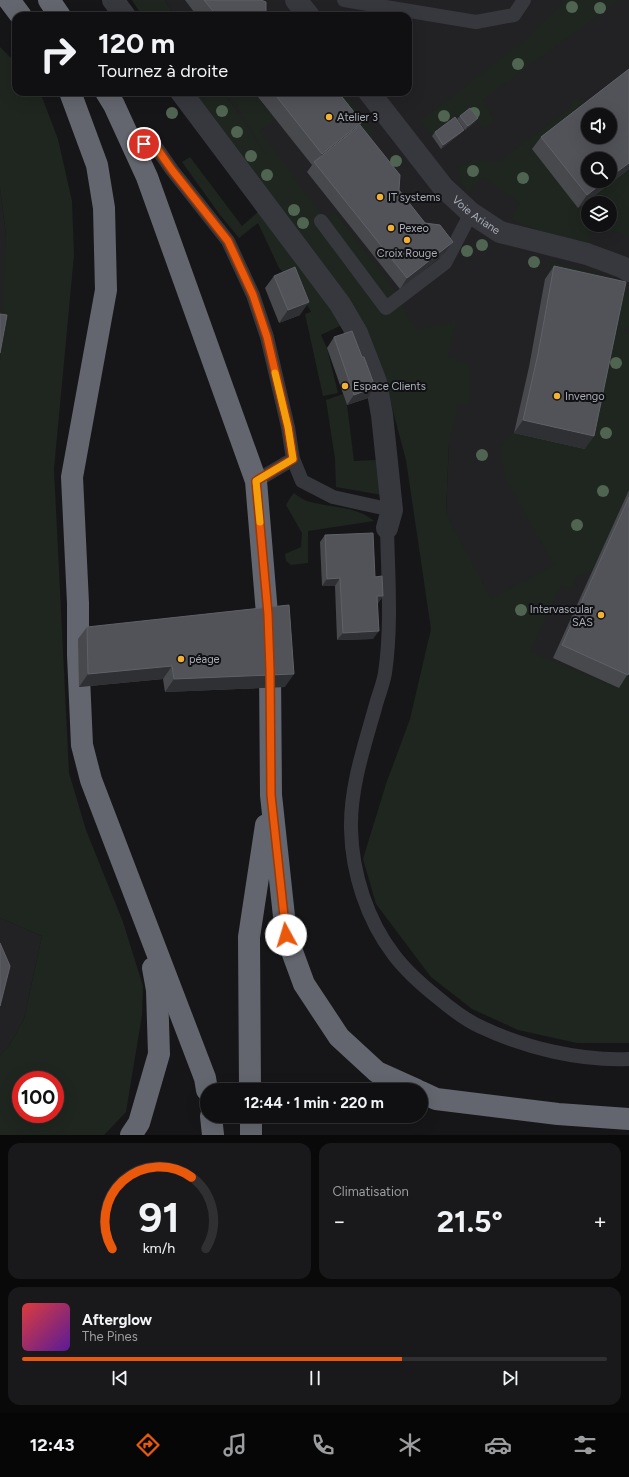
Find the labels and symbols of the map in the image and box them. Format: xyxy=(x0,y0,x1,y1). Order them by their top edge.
place label: Atelier 3 xyxy=(337,111,378,124)
marker: Atelier 3 xyxy=(324,112,334,122)
pin xyxy=(127,127,161,161)
place label: IT systems xyxy=(388,191,440,204)
marker: IT systems xyxy=(375,192,385,202)
street label: Voie Ariane xyxy=(450,193,503,237)
place label: Pexeo xyxy=(399,222,429,235)
marker: Pexeo xyxy=(386,223,396,233)
marker: Croix Rouge xyxy=(402,235,412,245)
place label: Croix Rouge xyxy=(377,247,437,260)
place label: Espace Clients xyxy=(353,380,426,393)
marker: Espace Clients xyxy=(340,381,350,391)
place label: Invengo xyxy=(565,390,605,403)
marker: Invengo xyxy=(552,391,562,401)
place label: Intervascular SAS xyxy=(530,603,593,629)
marker: Intervascular SAS xyxy=(596,610,606,620)
place label: péage xyxy=(189,653,220,666)
marker: péage xyxy=(176,654,186,664)
position arrow xyxy=(265,914,307,956)
speed limit sign: 100 xyxy=(12,1071,64,1123)

